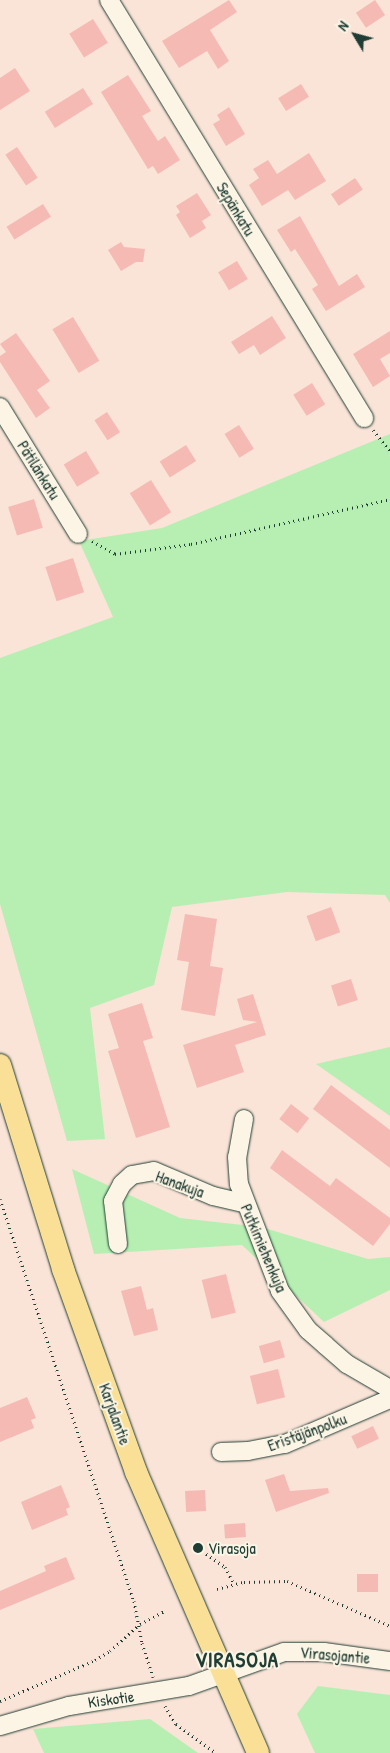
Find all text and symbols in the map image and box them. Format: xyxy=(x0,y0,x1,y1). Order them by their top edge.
north arrow xyxy=(330,10,380,60)
text: N xyxy=(333,17,352,34)
street label: Sepänkatu xyxy=(213,179,259,239)
street label: Pätilänkatu xyxy=(13,437,65,503)
street label: Hanakuja xyxy=(153,1166,207,1202)
street label: Putkimiehenkuja xyxy=(237,1201,291,1295)
street label: Karjalantie xyxy=(95,1381,135,1447)
street label: Eristäjänpolku xyxy=(265,1409,349,1455)
place label: Virasoja xyxy=(208,1538,256,1558)
marker: Virasoja xyxy=(192,1542,204,1554)
street label: Virasojantie xyxy=(299,1642,371,1668)
district label: VIRASOJA xyxy=(194,1647,280,1673)
street label: Kiskotie xyxy=(87,1686,135,1712)

